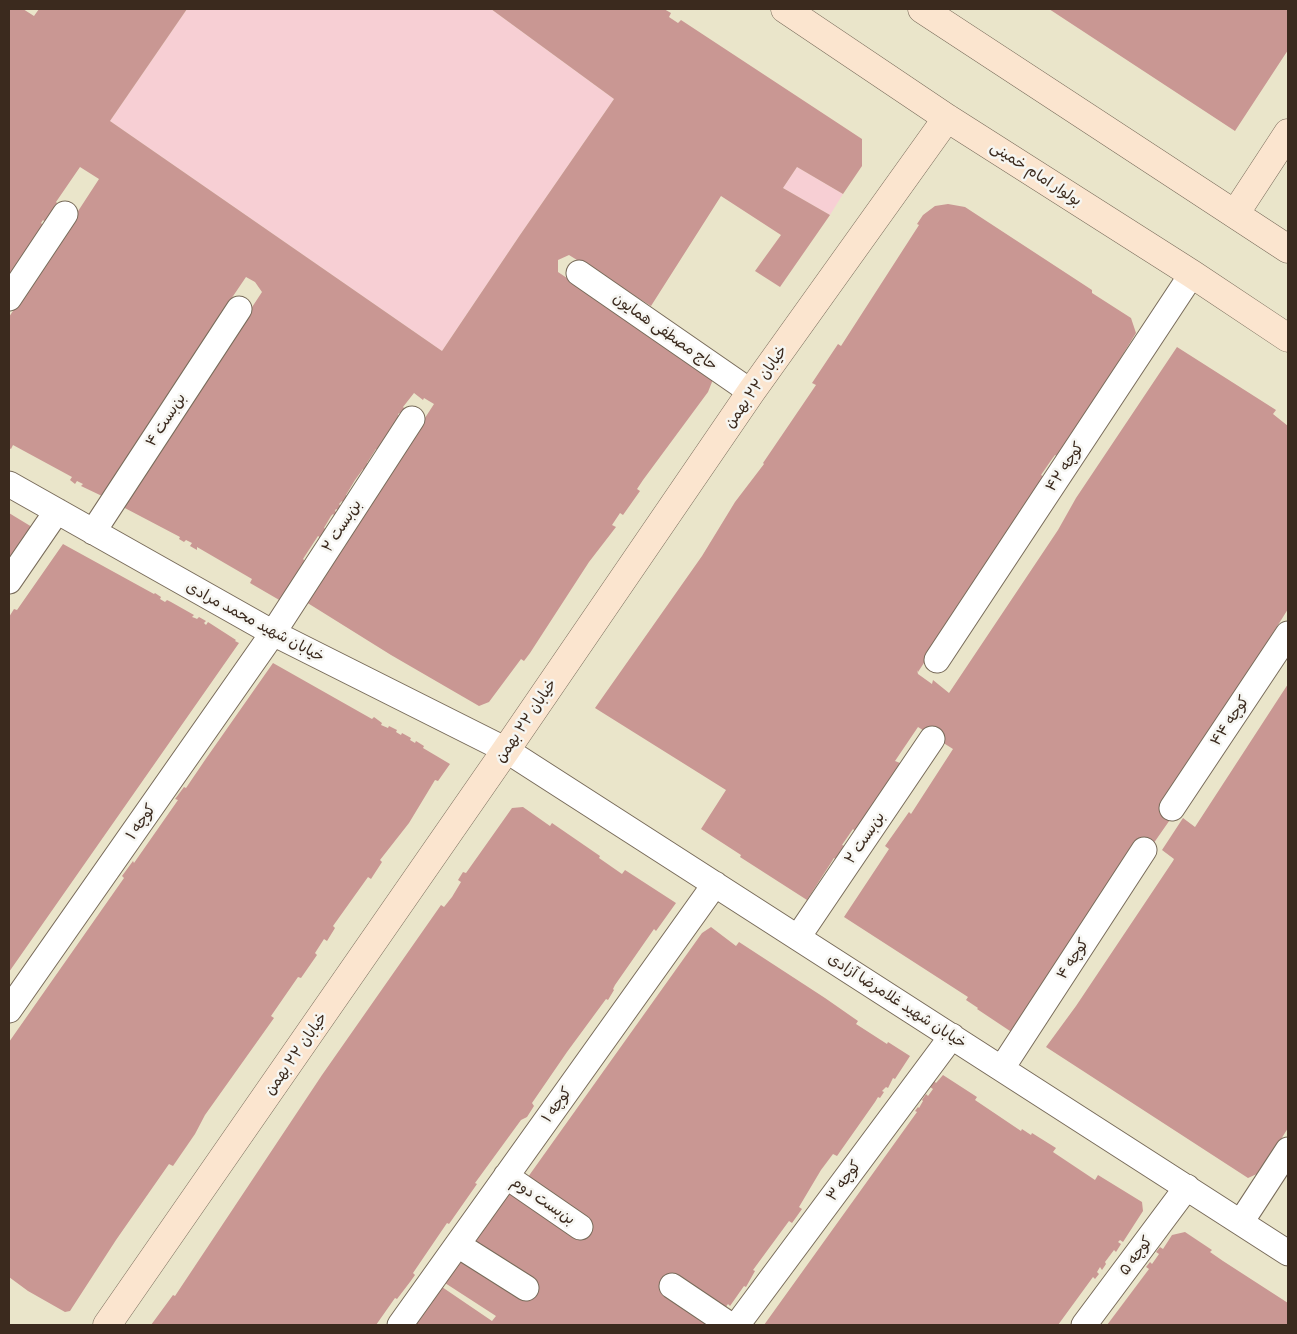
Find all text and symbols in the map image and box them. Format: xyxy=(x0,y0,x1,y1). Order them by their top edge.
street label: بولوار امام خمینی xyxy=(987,138,1085,210)
street label: حاج مصطفی همایون xyxy=(609,289,721,375)
street label: خیابان ۲۲ بهمن xyxy=(721,342,791,432)
street label: بن‌بست ۴ xyxy=(142,390,190,450)
street label: کوچه ۴۲ xyxy=(1042,439,1088,495)
street label: بن‌بست ۲ xyxy=(318,496,366,556)
street label: خیابان شهید محمد مرادی xyxy=(183,578,327,666)
street label: خیابان ۲۲ بهمن xyxy=(491,676,561,766)
street label: کوچه ۴۴ xyxy=(1207,692,1253,750)
street label: کوچه ۱ xyxy=(122,801,160,843)
street label: بن‌بست ۲ xyxy=(841,809,889,867)
street label: کوچه ۴ xyxy=(1053,935,1093,983)
street label: خیابان شهید غلامرضا آزادی xyxy=(824,950,970,1052)
street label: خیابان ۲۲ بهمن xyxy=(261,1009,331,1099)
street label: کوچه ۱ xyxy=(538,1084,576,1126)
street label: کوچه ۳ xyxy=(823,1157,865,1205)
street label: بن‌بست دوم xyxy=(508,1173,578,1229)
street label: کوچه ۵ xyxy=(1115,1233,1157,1279)

